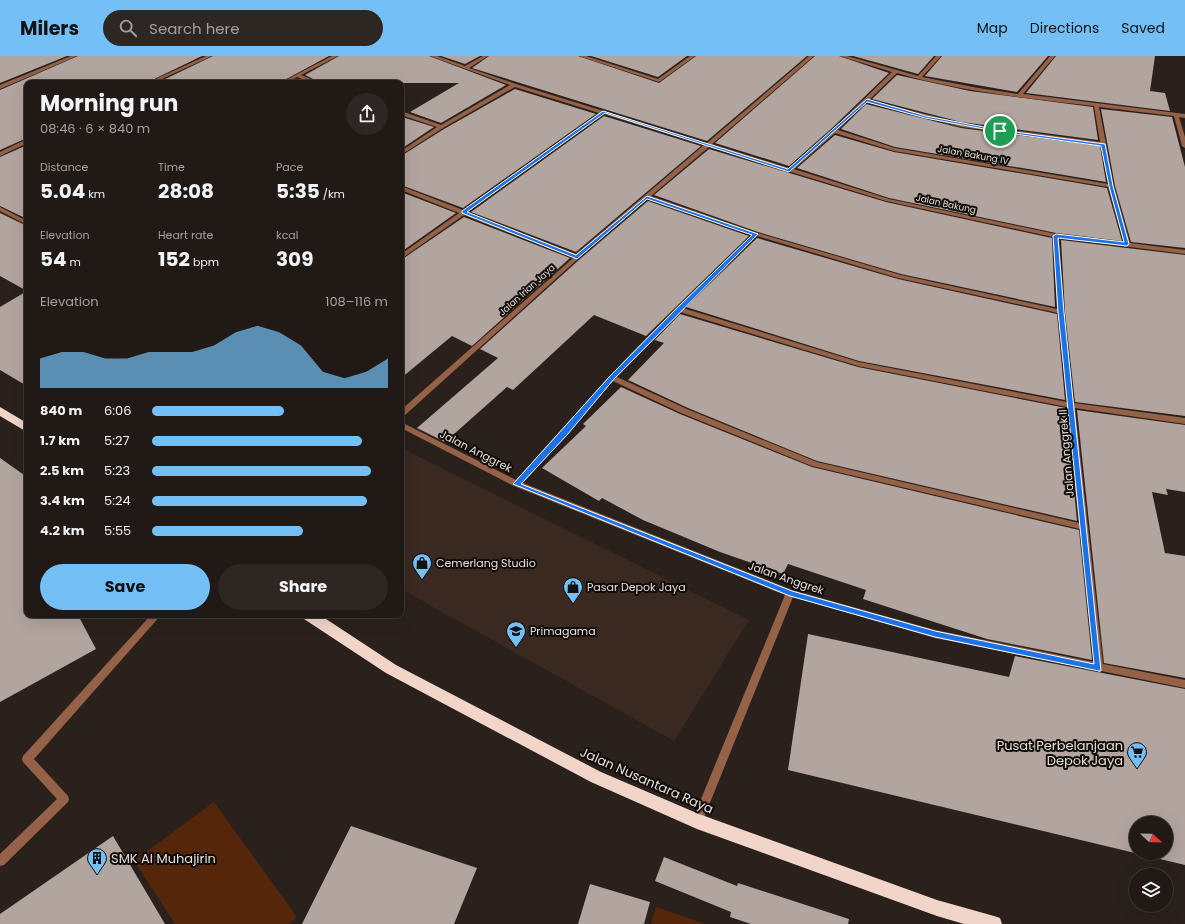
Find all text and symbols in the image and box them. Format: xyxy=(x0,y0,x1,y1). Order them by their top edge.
search box xyxy=(103,10,383,46)
text: Milers xyxy=(20,15,79,42)
icon: search xyxy=(117,17,139,39)
text: Search here xyxy=(149,18,239,39)
text: Map xyxy=(977,18,1008,38)
text: Directions xyxy=(1030,18,1099,38)
text: Saved xyxy=(1121,18,1165,38)
text: Morning run xyxy=(40,88,178,119)
button: share xyxy=(346,93,388,135)
pin xyxy=(983,114,1017,148)
text: 08:46 · 6 × 840 m xyxy=(40,119,150,138)
icon: arrive xyxy=(989,120,1011,142)
street label: Jalan Bakung IV xyxy=(937,143,1009,167)
text: Distance xyxy=(40,159,88,175)
text: Time xyxy=(158,159,185,175)
text: Pace xyxy=(276,159,303,175)
text: 5.04 xyxy=(40,177,85,205)
text: 28:08 xyxy=(158,177,214,205)
text: 5:35 xyxy=(276,177,320,205)
text: km xyxy=(85,186,105,202)
text: /km xyxy=(320,186,345,202)
street label: Jalan Bakung xyxy=(915,192,977,216)
text: Elevation xyxy=(40,227,90,243)
text: Heart rate xyxy=(158,227,213,243)
text: kcal xyxy=(276,227,298,243)
text: 54 xyxy=(40,245,67,273)
text: 152 xyxy=(158,245,190,273)
text: 309 xyxy=(276,245,313,273)
text: m xyxy=(67,254,81,270)
text: bpm xyxy=(190,254,219,270)
street label: Jalan Irian Jaya xyxy=(496,262,558,318)
text: Elevation xyxy=(40,292,99,311)
text: 108–116 m xyxy=(325,292,388,311)
text: 840 m xyxy=(40,401,82,420)
text: 6:06 xyxy=(104,401,131,420)
street label: Jalan Anggrek II xyxy=(1054,409,1078,497)
street label: Jalan Anggrek xyxy=(437,426,515,476)
text: 1.7 km xyxy=(40,431,80,450)
text: 5:27 xyxy=(104,431,130,450)
text: 2.5 km xyxy=(40,461,84,480)
text: 5:23 xyxy=(104,461,130,480)
text: 3.4 km xyxy=(40,491,85,510)
text: 5:24 xyxy=(104,491,131,510)
text: 4.2 km xyxy=(40,521,84,540)
text: 5:55 xyxy=(104,521,131,540)
shop icon: Cemerlang Studio xyxy=(411,552,433,580)
place label: Cemerlang Studio xyxy=(436,555,536,571)
street label: Jalan Anggrek xyxy=(746,558,826,599)
button: Save xyxy=(40,564,210,610)
button: Share xyxy=(218,564,388,610)
shop icon: Pasar Depok Jaya xyxy=(562,576,584,604)
place label: Pasar Depok Jaya xyxy=(587,579,686,595)
school or university icon: Primagama xyxy=(505,620,527,648)
place label: Primagama xyxy=(530,623,596,639)
place label: Pusat Perbelanjaan Depok Jaya xyxy=(997,736,1123,770)
supermarket icon: Pusat Perbelanjaan Depok Jaya xyxy=(1126,741,1148,769)
street label: Jalan Nusantara Raya xyxy=(577,742,717,818)
north arrow xyxy=(1129,816,1173,860)
map controls xyxy=(1129,816,1173,912)
building icon: SMK Al Muhajirin xyxy=(86,847,108,875)
place label: SMK Al Muhajirin xyxy=(111,849,216,868)
button: layers xyxy=(1129,868,1173,912)

